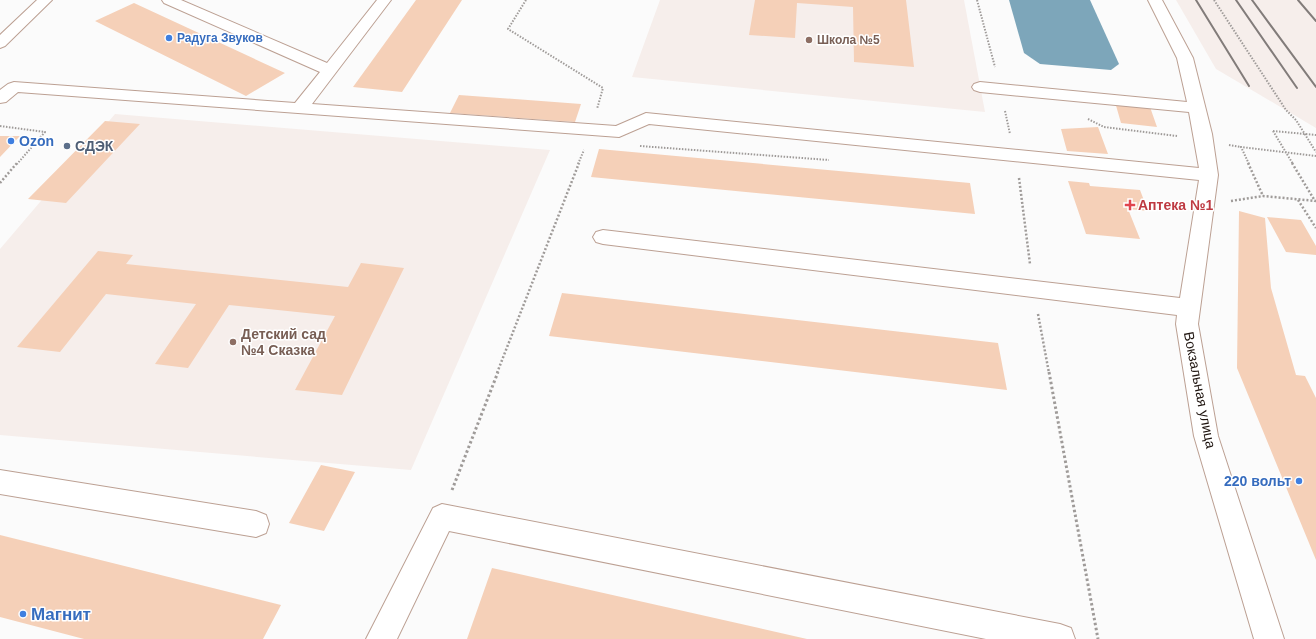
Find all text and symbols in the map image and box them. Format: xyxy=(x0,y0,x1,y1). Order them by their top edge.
place label: Радуга Звуков xyxy=(177,31,263,45)
marker: Радуга Звуков xyxy=(164,33,174,43)
place label: Школа №5 xyxy=(817,33,880,47)
marker: Школа №5 xyxy=(804,35,814,45)
place label: Ozon xyxy=(19,133,54,149)
marker: Ozon xyxy=(6,136,16,146)
place label: СДЭК xyxy=(75,138,114,154)
marker: СДЭК xyxy=(62,141,72,151)
place label: Аптека №1 xyxy=(1138,197,1213,213)
marker: Аптека №1 xyxy=(1125,200,1135,210)
place label: Детский сад №4 Сказка xyxy=(241,326,326,358)
street label: Вокзальная улица xyxy=(1181,330,1219,450)
marker: Детский сад №4 Сказка xyxy=(228,337,238,347)
place label: 220 вольт xyxy=(1224,473,1291,489)
marker: 220 вольт xyxy=(1294,476,1304,486)
place label: Магнит xyxy=(31,605,91,624)
marker: Магнит xyxy=(18,609,28,619)

